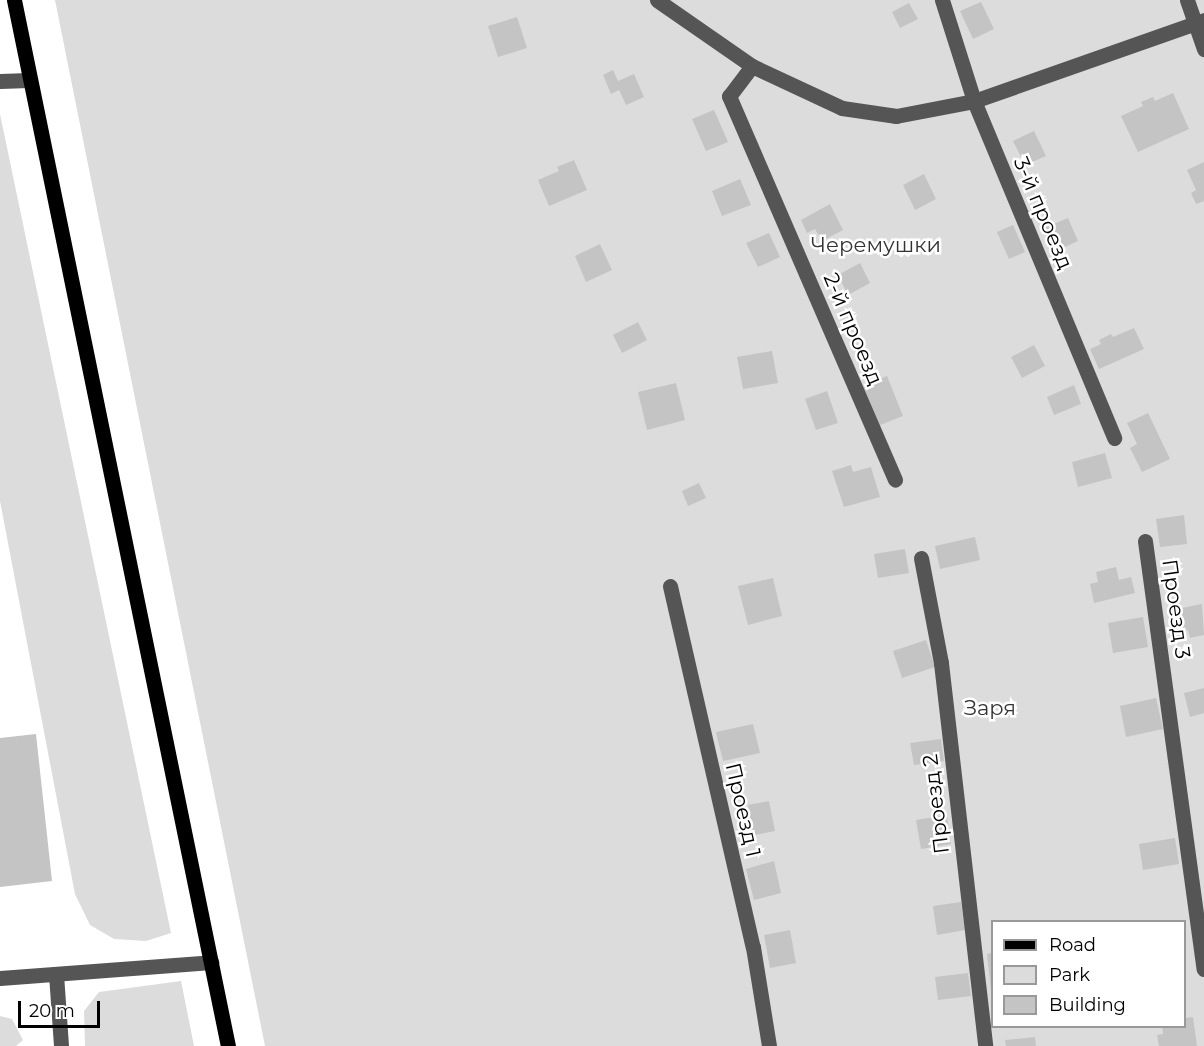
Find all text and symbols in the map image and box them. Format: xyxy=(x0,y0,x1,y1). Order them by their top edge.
street label: 3-й проезд xyxy=(1008,153,1078,273)
park label: Черемушки xyxy=(811,232,941,258)
street label: 2-й проезд xyxy=(818,269,888,389)
street label: Проезд 3 xyxy=(1157,558,1195,660)
park label: Заря xyxy=(964,695,1016,721)
street label: Проезд 2 xyxy=(917,753,955,855)
street label: Проезд 1 xyxy=(720,760,766,860)
legend xyxy=(991,920,1186,1028)
text: Road xyxy=(1049,934,1096,956)
text: Park xyxy=(1049,964,1090,986)
scale bar xyxy=(21,989,104,1027)
text: Building xyxy=(1049,994,1126,1016)
text: 20 m xyxy=(29,1000,75,1022)

